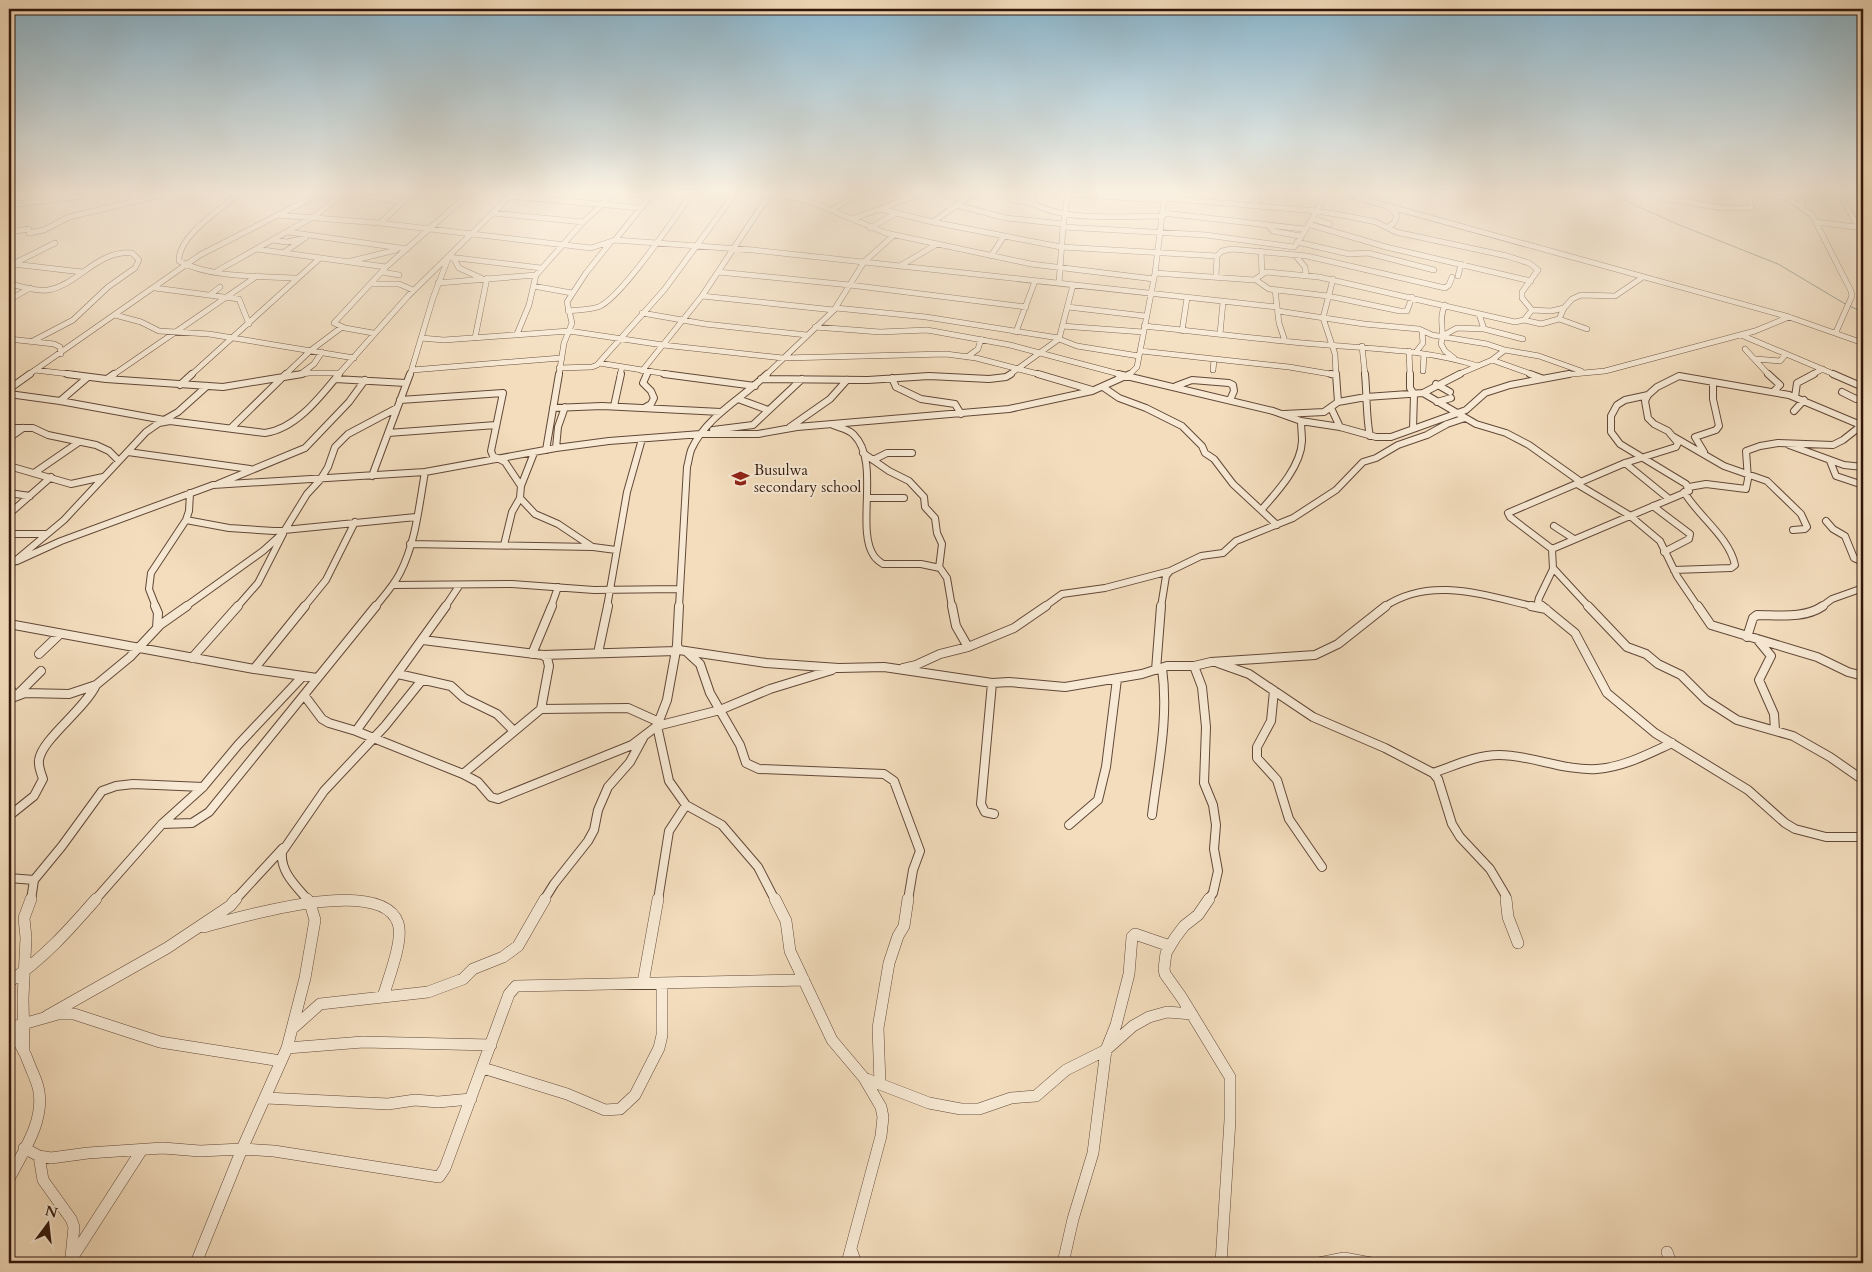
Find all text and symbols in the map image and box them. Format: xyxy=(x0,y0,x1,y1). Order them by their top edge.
place label: Busulwa secondary school xyxy=(754,460,861,497)
school or university icon: Busulwa secondary school xyxy=(730,469,750,489)
north arrow xyxy=(22,1200,72,1250)
text: N xyxy=(43,1201,60,1223)

